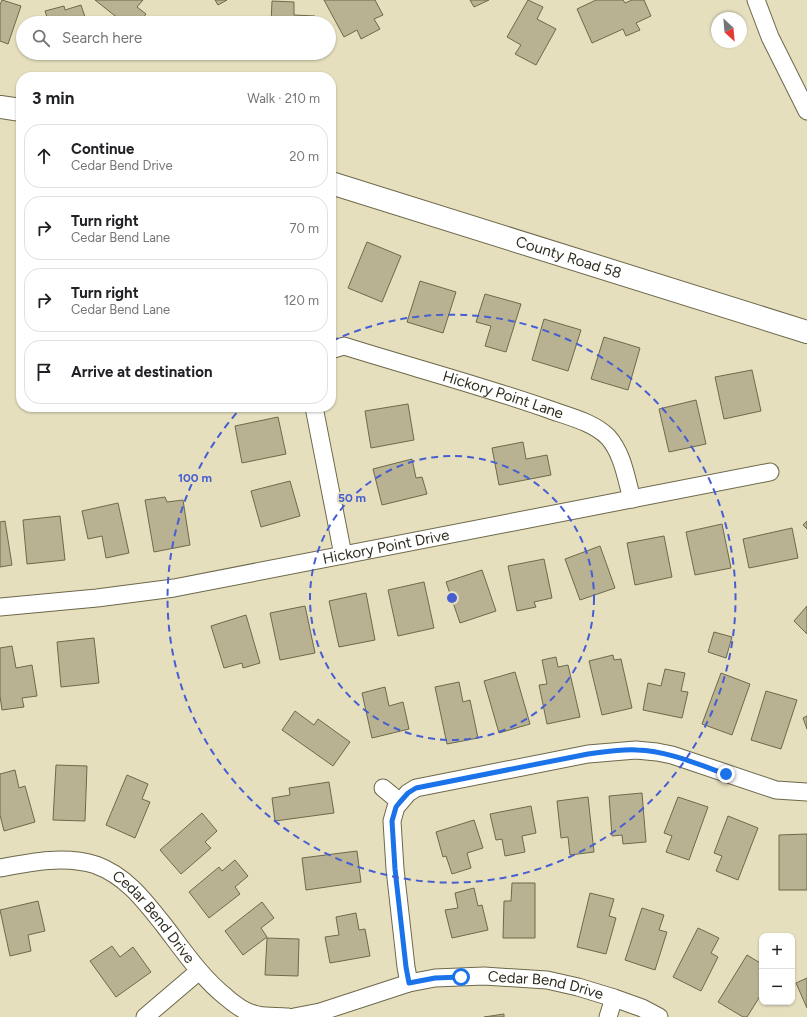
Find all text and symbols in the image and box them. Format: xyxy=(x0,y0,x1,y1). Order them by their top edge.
north arrow xyxy=(711,12,747,48)
search box xyxy=(16,16,336,60)
icon: search xyxy=(30,27,52,49)
text: Search here xyxy=(62,29,142,47)
text: 3 min xyxy=(32,88,74,108)
text: Walk · 210 m xyxy=(247,91,320,106)
text: Continue xyxy=(71,140,134,158)
icon: ahead xyxy=(33,145,55,167)
text: 20 m xyxy=(289,149,319,164)
text: Cedar Bend Drive xyxy=(71,158,173,173)
text: Turn right xyxy=(71,212,139,230)
icon: right xyxy=(33,217,55,239)
text: 70 m xyxy=(289,221,319,236)
text: Cedar Bend Lane xyxy=(71,230,170,245)
street label: County Road 58 xyxy=(514,232,624,282)
text: Turn right xyxy=(71,284,139,302)
icon: right xyxy=(33,289,55,311)
text: 120 m xyxy=(284,293,319,308)
text: Cedar Bend Lane xyxy=(71,302,170,317)
icon: arrive xyxy=(33,361,55,383)
text: Arrive at destination xyxy=(71,363,212,381)
street label: Hickory Point Lane xyxy=(441,367,566,423)
text: 100 m xyxy=(178,471,212,485)
text: 50 m xyxy=(338,491,366,505)
street label: Hickory Point Drive xyxy=(321,526,451,568)
centre of rings xyxy=(445,591,459,605)
route end xyxy=(717,765,735,783)
street label: Cedar Bend Drive xyxy=(109,867,199,967)
map controls xyxy=(759,933,795,1005)
button: + xyxy=(759,933,795,969)
street label: Cedar Bend Drive xyxy=(487,967,606,1003)
route start xyxy=(452,968,470,986)
button: − xyxy=(759,969,795,1005)

